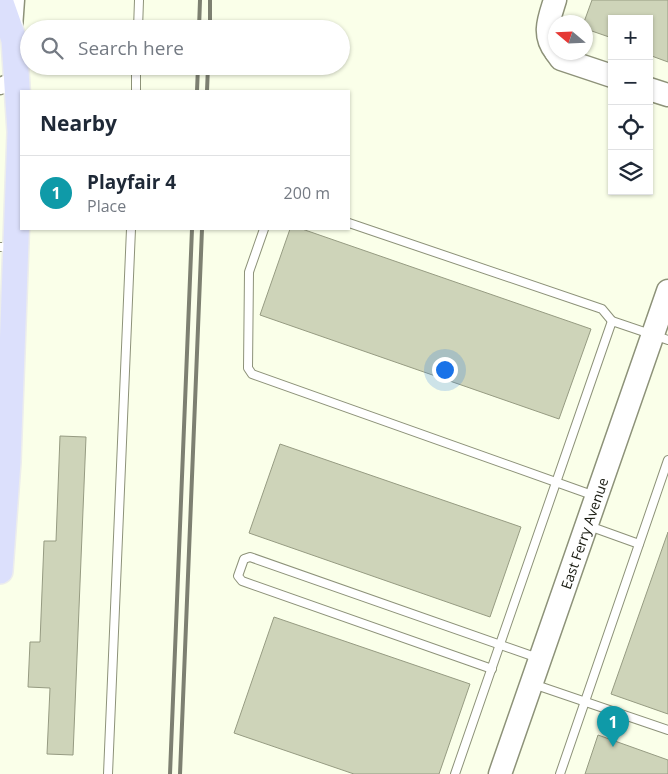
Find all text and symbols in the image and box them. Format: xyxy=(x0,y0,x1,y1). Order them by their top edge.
north arrow xyxy=(548,15,593,60)
map controls xyxy=(608,15,653,195)
button: + xyxy=(608,15,653,60)
search box xyxy=(20,20,350,75)
icon: search xyxy=(38,34,66,62)
text: Search here xyxy=(78,35,184,61)
button: − xyxy=(608,60,653,105)
button: locate xyxy=(608,105,653,150)
text: Nearby xyxy=(40,109,117,137)
button: layers xyxy=(608,150,653,195)
text: Playfair 4 xyxy=(87,169,176,195)
text: 1 xyxy=(51,182,61,204)
text: 200 m xyxy=(284,182,330,204)
text: Place xyxy=(87,195,126,217)
your location xyxy=(432,357,458,383)
street label: East Ferry Avenue xyxy=(556,475,612,591)
pin: 1 xyxy=(597,706,629,747)

